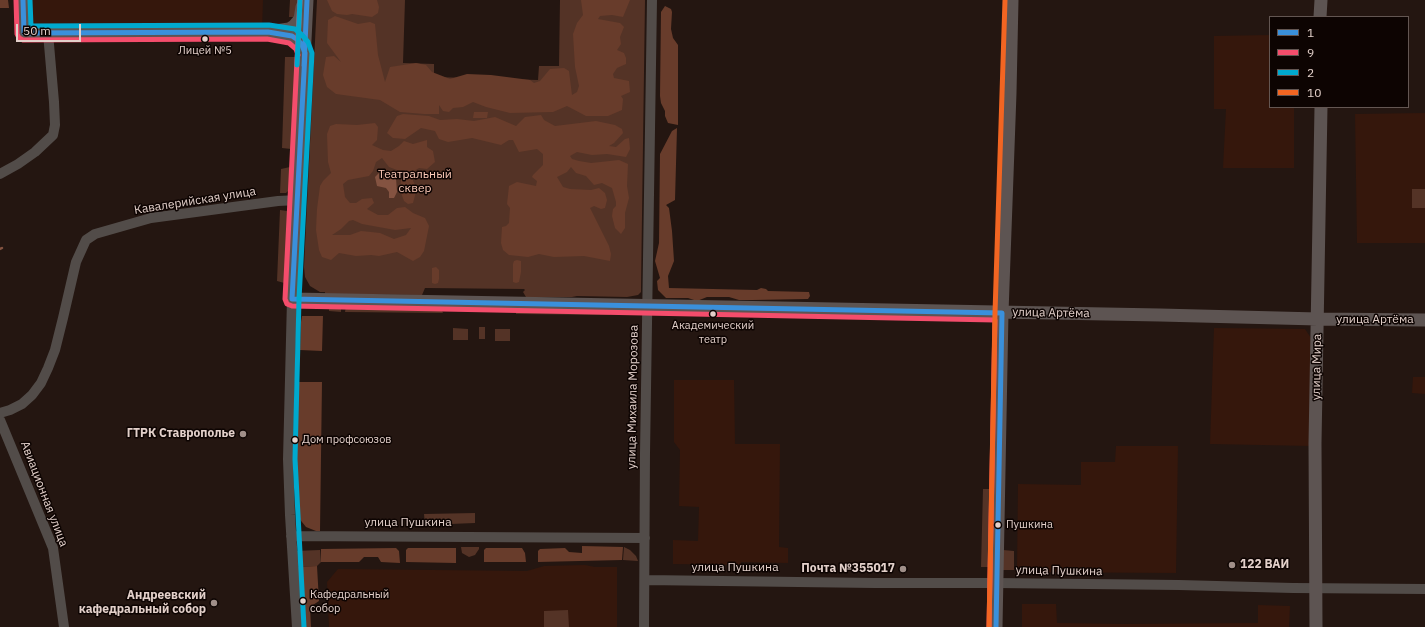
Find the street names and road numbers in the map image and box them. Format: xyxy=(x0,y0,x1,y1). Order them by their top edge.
street label: Кавалерийская улица xyxy=(133,184,257,218)
street label: улица Артёма xyxy=(1012,305,1090,321)
street label: улица Артёма xyxy=(1336,313,1414,327)
street label: улица Михаила Морозова xyxy=(625,325,641,469)
street label: улица Мира xyxy=(1309,334,1325,400)
street label: Авиационная улица xyxy=(17,439,71,549)
street label: улица Пушкина xyxy=(364,516,452,530)
street label: улица Пушкина xyxy=(691,561,779,575)
street label: улица Пушкина xyxy=(1015,563,1103,579)

